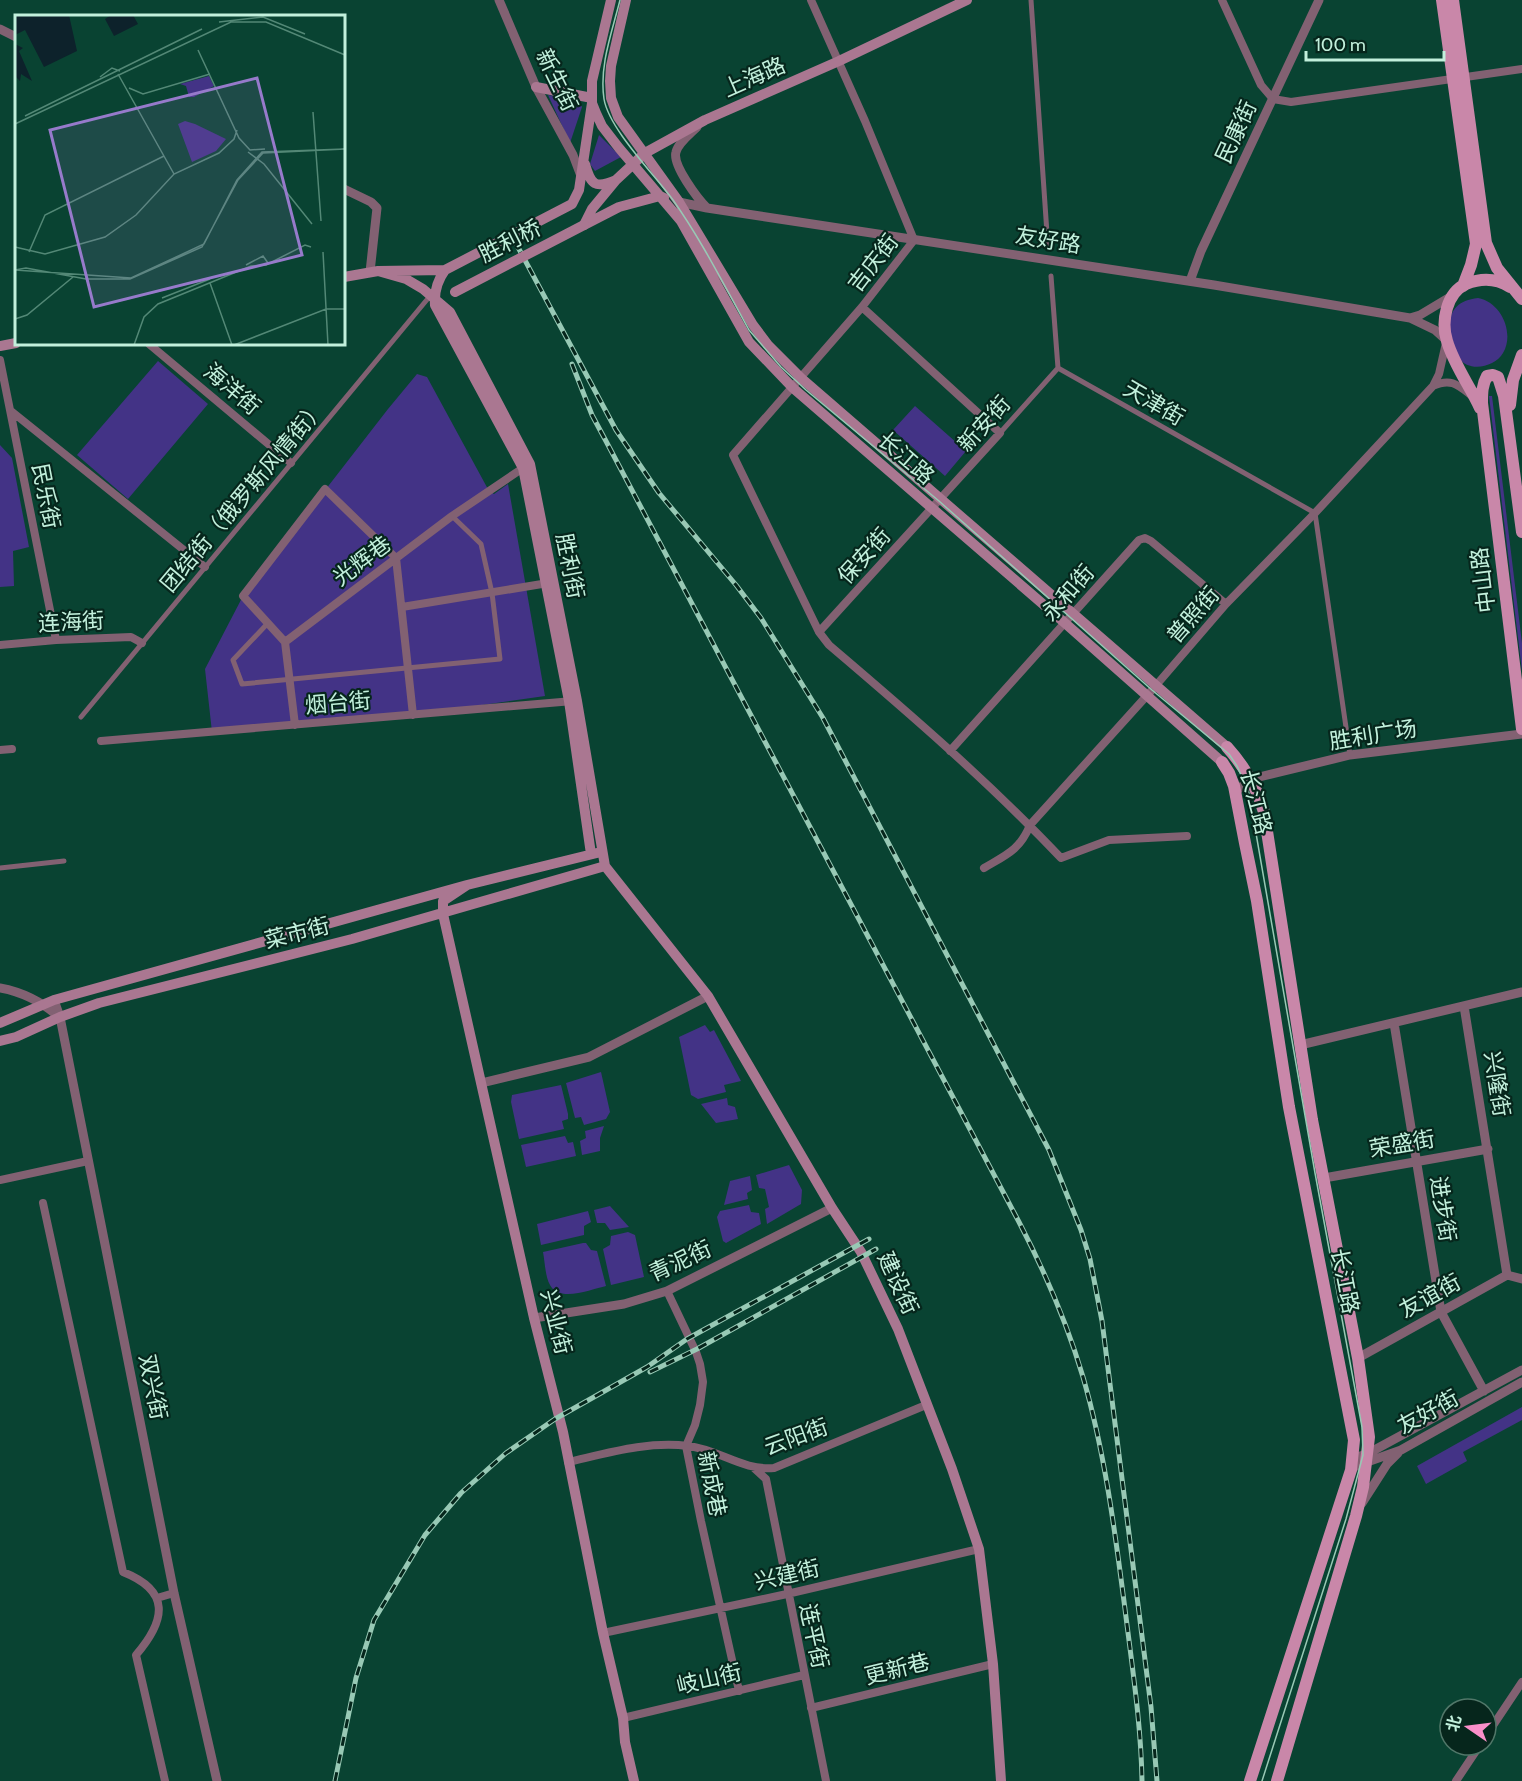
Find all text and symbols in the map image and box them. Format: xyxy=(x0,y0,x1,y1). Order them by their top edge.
inset map xyxy=(15,15,345,345)
scale bar xyxy=(1306,24,1444,62)
text: 100 m xyxy=(1315,34,1366,56)
street label: 新生街 xyxy=(530,44,584,116)
street label: 上海路 xyxy=(718,51,790,103)
street label: 民康街 xyxy=(1210,96,1262,168)
street label: 胜利桥 xyxy=(474,214,546,268)
street label: 友好路 xyxy=(1013,222,1083,258)
street label: 吉庆街 xyxy=(842,229,904,297)
street label: 海洋街 xyxy=(198,357,266,421)
street label: 天津街 xyxy=(1119,375,1189,431)
street label: 新安街 xyxy=(952,390,1016,458)
street label: 团结街（俄罗斯风情街） xyxy=(155,395,331,597)
street label: 长江路 xyxy=(872,426,940,490)
street label: 民乐街 xyxy=(26,461,66,531)
street label: 保安街 xyxy=(832,522,896,590)
street label: 光辉巷 xyxy=(328,530,396,592)
street label: 胜利街 xyxy=(550,531,590,601)
street label: 中山路 xyxy=(1466,546,1500,614)
street label: 永和街 xyxy=(1036,559,1100,627)
street label: 普照街 xyxy=(1161,581,1225,649)
street label: 连海街 xyxy=(37,607,105,637)
street label: 烟台街 xyxy=(304,687,372,719)
street label: 胜利广场 xyxy=(1327,715,1419,755)
street label: 长江路 xyxy=(1234,767,1278,837)
street label: 菜市街 xyxy=(262,912,332,954)
street label: 兴隆街 xyxy=(1479,1049,1515,1119)
street label: 荣盛街 xyxy=(1367,1125,1437,1163)
street label: 进步街 xyxy=(1425,1174,1461,1244)
street label: 青泥街 xyxy=(644,1235,716,1287)
street label: 长江路 xyxy=(1325,1246,1365,1316)
street label: 建设街 xyxy=(872,1247,924,1319)
street label: 友谊街 xyxy=(1395,1268,1465,1324)
street label: 兴业街 xyxy=(535,1287,577,1357)
street label: 双兴街 xyxy=(133,1352,173,1422)
street label: 友好街 xyxy=(1393,1384,1463,1440)
street label: 云阳街 xyxy=(760,1413,832,1461)
street label: 新成巷 xyxy=(692,1449,732,1519)
street label: 兴建街 xyxy=(752,1554,822,1596)
street label: 连平街 xyxy=(794,1601,834,1671)
street label: 更新巷 xyxy=(862,1648,932,1690)
street label: 岐山街 xyxy=(674,1658,744,1700)
north arrow xyxy=(1438,1697,1498,1757)
text: 北 xyxy=(1443,1713,1465,1734)

